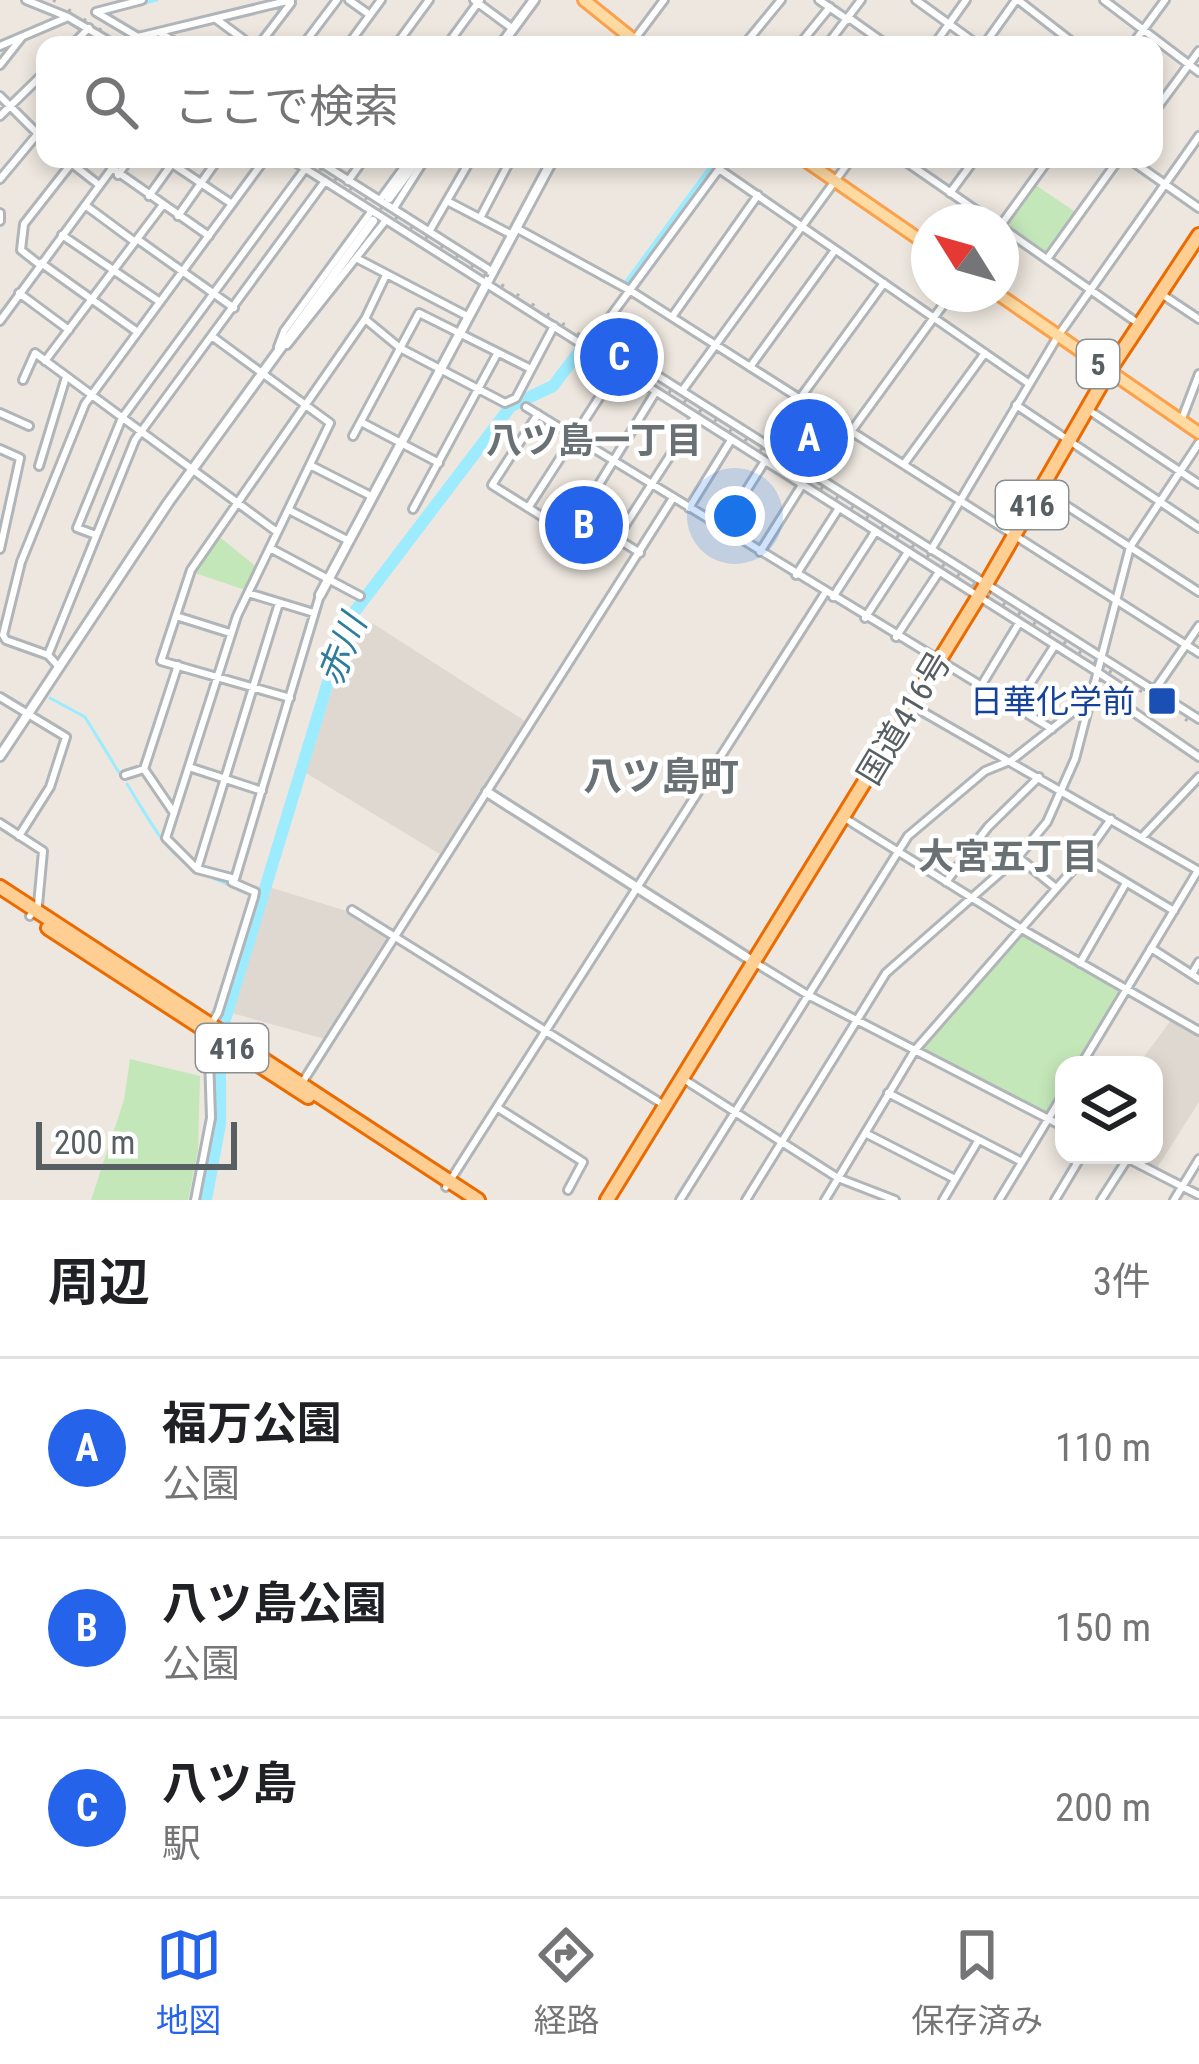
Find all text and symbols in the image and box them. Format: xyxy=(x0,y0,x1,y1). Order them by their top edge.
search box xyxy=(36,36,1163,168)
icon: search xyxy=(78,69,144,135)
text: ここで検索 xyxy=(174,80,399,133)
north arrow xyxy=(911,204,1019,312)
pin: C xyxy=(580,312,658,402)
road number: 5 xyxy=(1077,340,1119,388)
pin: A xyxy=(770,393,848,483)
district label: 八ツ島一丁目 xyxy=(486,420,702,462)
pin: B xyxy=(545,480,623,570)
road number: 416 xyxy=(996,481,1068,529)
your location xyxy=(705,486,765,546)
water label: 赤川 xyxy=(309,605,376,691)
street label: 国道416号 xyxy=(849,645,959,791)
place label: 日華化学前 xyxy=(970,682,1135,721)
marker: 日華化学前 xyxy=(1146,685,1178,717)
district label: 八ツ島町 xyxy=(583,754,739,800)
district label: 大宮五丁目 xyxy=(918,836,1098,878)
road number: 416 xyxy=(196,1024,268,1072)
map controls xyxy=(1055,1056,1163,1164)
button: layers xyxy=(1055,1056,1163,1164)
scale bar xyxy=(36,1116,237,1169)
text: 200 m xyxy=(54,1123,135,1162)
text: 周辺 xyxy=(48,1253,150,1312)
text: 3件 xyxy=(1093,1259,1151,1305)
text: 福万公園 xyxy=(162,1397,342,1450)
text: A xyxy=(75,1425,99,1471)
text: 110 m xyxy=(1055,1425,1151,1471)
text: 公園 xyxy=(162,1461,240,1507)
text: 八ツ島公園 xyxy=(162,1577,387,1630)
text: B xyxy=(76,1605,98,1651)
text: 150 m xyxy=(1055,1605,1151,1651)
text: 公園 xyxy=(162,1641,240,1687)
text: 八ツ島 xyxy=(162,1757,297,1810)
text: C xyxy=(76,1785,98,1831)
text: 200 m xyxy=(1055,1785,1151,1831)
text: 駅 xyxy=(162,1821,201,1867)
tab: 地図 xyxy=(156,1922,222,2042)
tab: 経路 xyxy=(533,1922,599,2042)
tab: 保存済み xyxy=(911,1922,1043,2042)

